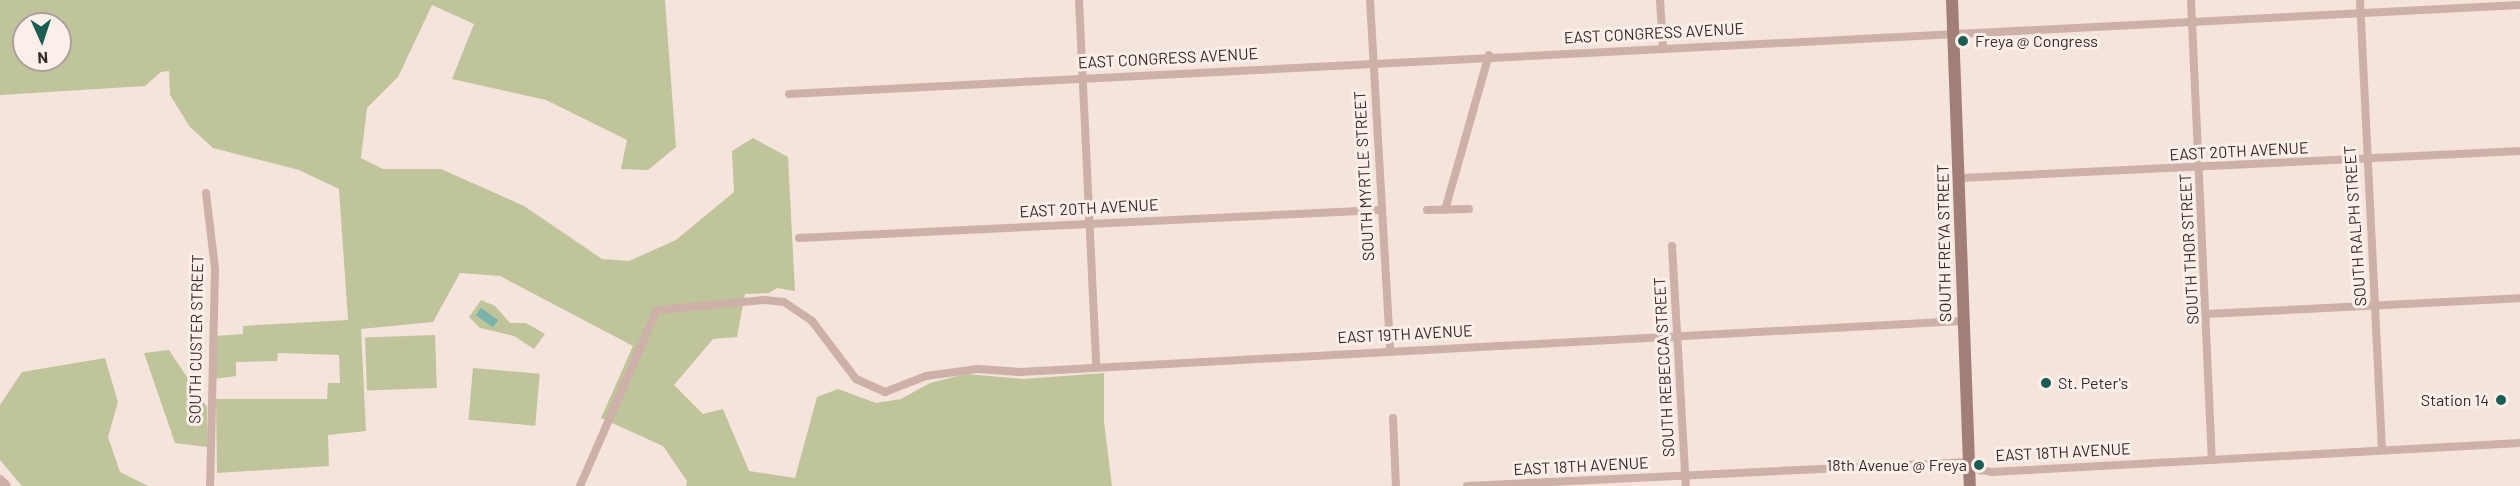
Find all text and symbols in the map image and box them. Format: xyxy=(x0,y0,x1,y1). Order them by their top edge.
north arrow xyxy=(12,12,72,72)
street label: EAST CONGRESS AVENUE xyxy=(1563,19,1745,47)
place label: Freya @ Congress xyxy=(1975,31,2098,51)
marker: Freya @ Congress xyxy=(1956,34,1970,48)
street label: EAST CONGRESS AVENUE xyxy=(1077,44,1259,72)
text: N xyxy=(37,49,49,68)
street label: SOUTH MYRTLE STREET xyxy=(1350,91,1378,261)
street label: EAST 20TH AVENUE xyxy=(2169,138,2309,164)
street label: SOUTH RALPH STREET xyxy=(2340,145,2370,307)
street label: SOUTH FREYA STREET xyxy=(1933,164,1955,322)
street label: SOUTH THOR STREET xyxy=(2175,173,2203,325)
street label: EAST 20TH AVENUE xyxy=(1019,195,1159,221)
street label: SOUTH CUSTER STREET xyxy=(185,254,207,424)
street label: SOUTH REBECCA STREET xyxy=(1650,276,1678,458)
street label: EAST 19TH AVENUE xyxy=(1337,321,1473,347)
place label: St. Peter's xyxy=(2058,373,2128,393)
marker: St. Peter's xyxy=(2039,376,2053,390)
place label: Station 14 xyxy=(2421,390,2489,410)
marker: Station 14 xyxy=(2494,393,2508,407)
street label: EAST 18TH AVENUE xyxy=(1995,439,2131,465)
street label: EAST 18TH AVENUE xyxy=(1513,453,1649,479)
place label: 18th Avenue @ Freya xyxy=(1827,455,1967,475)
marker: 18th Avenue @ Freya xyxy=(1972,458,1986,472)

